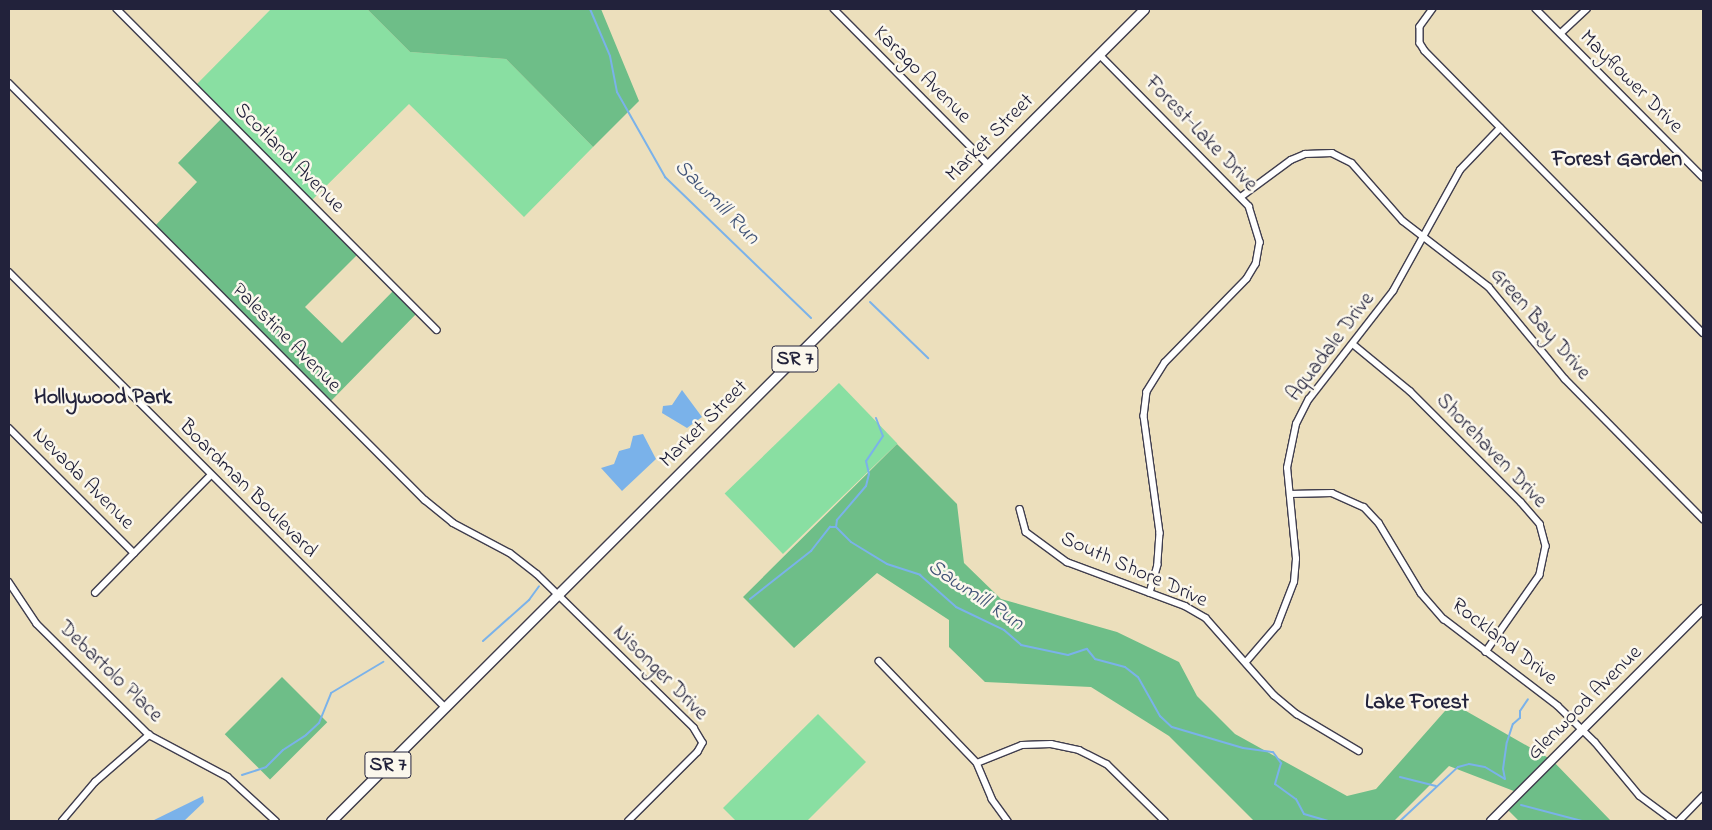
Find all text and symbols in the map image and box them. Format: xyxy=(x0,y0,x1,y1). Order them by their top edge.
street label: Karago Avenue xyxy=(868,21,976,129)
street label: Mayflower Drive xyxy=(1574,25,1688,139)
street label: Forest-Lake Drive xyxy=(1139,71,1263,197)
street label: Market Street xyxy=(941,89,1039,187)
street label: Scotland Avenue xyxy=(229,98,349,218)
district label: Forest Garden xyxy=(1552,148,1682,174)
water label: Sawmill Run xyxy=(668,155,764,251)
street label: Green Bay Drive xyxy=(1484,263,1596,385)
street label: Palestine Avenue xyxy=(226,278,346,398)
street label: Aquadale Drive xyxy=(1282,287,1380,407)
road number: SR 7 xyxy=(771,342,819,376)
street label: Market Street xyxy=(655,375,753,473)
district label: Hollywood Park xyxy=(34,386,172,412)
street label: Shorehaven Drive xyxy=(1430,389,1552,513)
street label: Boardman Boulevard xyxy=(173,414,323,564)
street label: Nevada Avenue xyxy=(27,423,139,535)
street label: South Shore Drive xyxy=(1057,526,1211,614)
water label: Sawmill Run xyxy=(922,554,1028,638)
street label: Rockland Drive xyxy=(1446,593,1562,691)
street label: Debartolo Place xyxy=(53,616,167,728)
street label: Nisonger Drive xyxy=(607,620,713,726)
street label: Glenwood Avenue xyxy=(1522,640,1648,766)
district label: Lake Forest xyxy=(1365,691,1469,717)
road number: SR 7 xyxy=(364,748,412,782)

